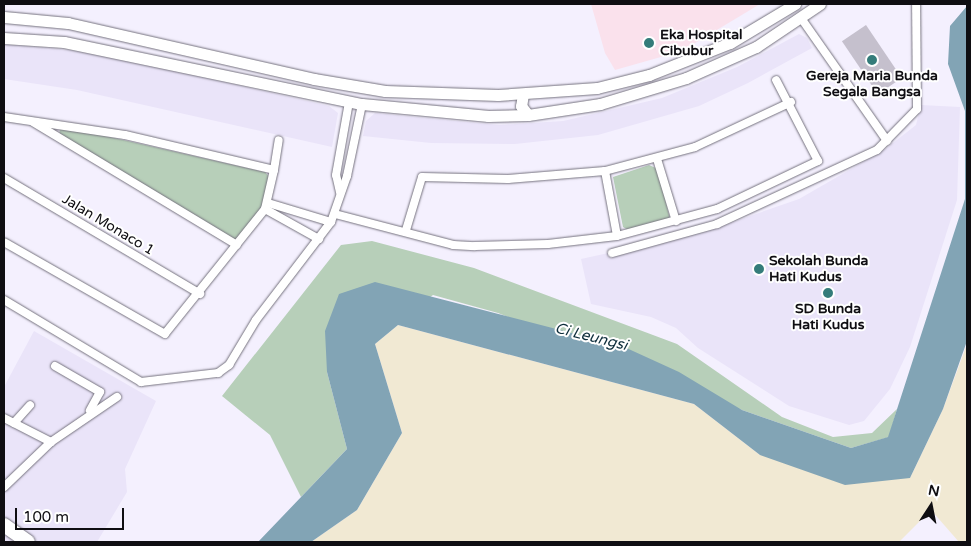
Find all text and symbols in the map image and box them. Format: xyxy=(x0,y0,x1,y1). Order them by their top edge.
place label: Eka Hospital Cibubur xyxy=(660,27,743,59)
marker: Eka Hospital Cibubur xyxy=(642,36,656,50)
marker: Gereja Maria Bunda Segala Bangsa xyxy=(866,54,878,66)
place label: Gereja Maria Bunda Segala Bangsa xyxy=(806,68,938,100)
street label: Jalan Monaco 1 xyxy=(59,191,157,259)
place label: Sekolah Bunda Hati Kudus xyxy=(769,253,868,286)
marker: Sekolah Bunda Hati Kudus xyxy=(753,263,765,275)
marker: SD Bunda Hati Kudus xyxy=(822,287,834,299)
place label: SD Bunda Hati Kudus xyxy=(792,301,864,334)
water label: Ci Leungsi xyxy=(553,319,629,355)
north arrow xyxy=(906,481,956,531)
text: N xyxy=(927,481,941,500)
scale bar xyxy=(18,498,126,530)
text: 100 m xyxy=(23,508,69,526)

